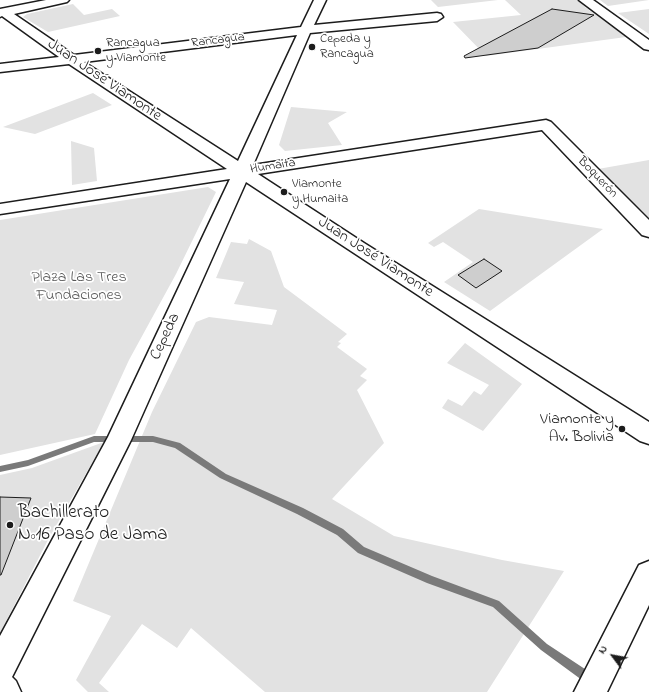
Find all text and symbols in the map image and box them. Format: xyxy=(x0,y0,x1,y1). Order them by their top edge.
street label: Rancagua xyxy=(190,30,246,52)
place label: Cepeda y Rancagua xyxy=(320,32,374,63)
street label: Juan José Viamonte xyxy=(43,36,165,126)
place label: Rancagua y Viamonte xyxy=(106,36,166,67)
marker: Cepeda y Rancagua xyxy=(307,42,317,52)
marker: Rancagua y Viamonte xyxy=(93,46,103,56)
street label: Boquerón xyxy=(574,154,620,202)
street label: Humaita xyxy=(249,156,297,178)
place label: Viamonte y Humaita xyxy=(292,177,348,208)
marker: Viamonte y Humaita xyxy=(279,187,289,197)
street label: Juan José Viamonte xyxy=(314,213,436,303)
park label: Plaza Las Tres Fundaciones xyxy=(31,268,127,306)
street label: Cepeda xyxy=(147,311,185,363)
place label: Viamonte y Av. Bolivia xyxy=(540,410,614,448)
marker: Viamonte y Av. Bolivia xyxy=(617,424,627,434)
place label: Bachillerato Nº16 Paso de Jama xyxy=(18,503,168,547)
marker: Bachillerato Nº16 Paso de Jama xyxy=(5,520,15,530)
north arrow xyxy=(593,636,633,676)
text: N xyxy=(594,642,612,657)

